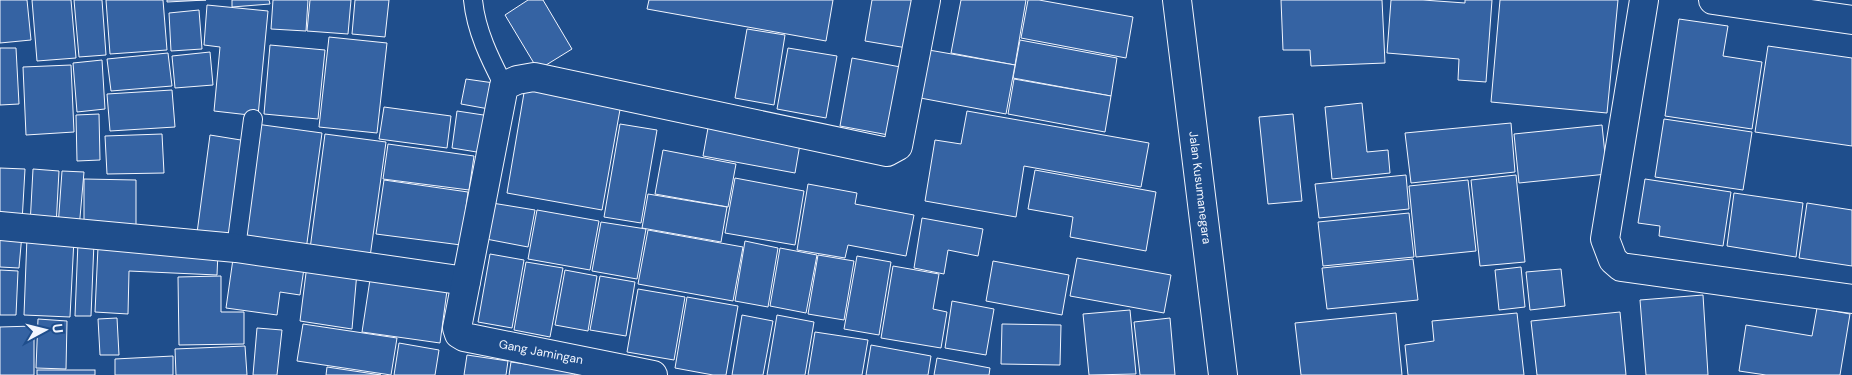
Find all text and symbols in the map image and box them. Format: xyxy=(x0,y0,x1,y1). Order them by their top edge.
street label: Jalan Kusumanegara xyxy=(1185,130,1215,245)
north arrow xyxy=(20,305,70,355)
text: U xyxy=(48,323,67,334)
street label: Gang Jamingan xyxy=(498,336,585,368)

